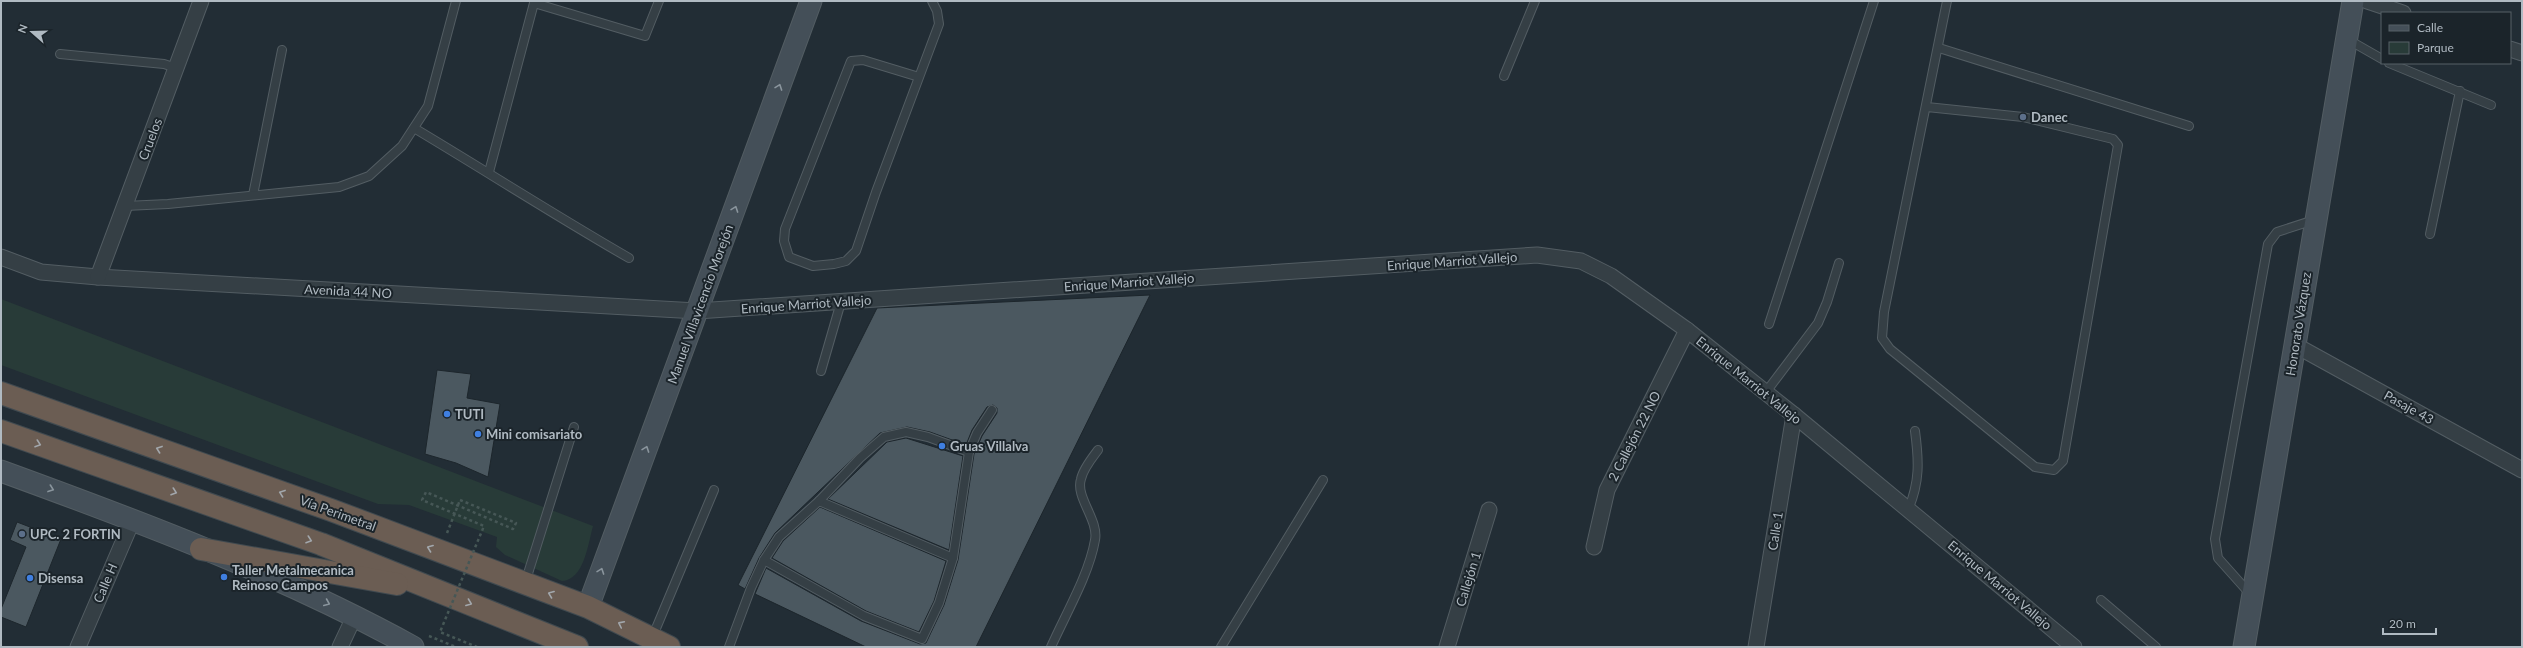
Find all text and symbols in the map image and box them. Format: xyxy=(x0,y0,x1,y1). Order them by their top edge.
north arrow xyxy=(12,12,52,52)
legend xyxy=(2381,12,2511,64)
text: Calle xyxy=(2417,20,2443,35)
text: N xyxy=(15,22,30,35)
text: Parque xyxy=(2417,40,2454,55)
one-way arrow xyxy=(775,83,783,90)
place label: Danec xyxy=(2031,109,2069,125)
marker: Danec xyxy=(2018,112,2028,122)
street label: Cruelos xyxy=(135,115,165,162)
one-way arrow xyxy=(730,205,738,212)
street label: Manuel Villavicencio Morejón xyxy=(664,222,736,386)
street label: Enrique Marriot Vallejo xyxy=(1386,248,1518,274)
street label: Enrique Marriot Vallejo xyxy=(1063,269,1195,295)
street label: Honorato Vázquez xyxy=(2282,271,2314,377)
street label: Avenida 44 NO xyxy=(304,281,392,301)
street label: Enrique Marriot Vallejo xyxy=(740,291,872,317)
street label: Enrique Marriot Vallejo xyxy=(1693,333,1805,427)
street label: Pasaje 43 xyxy=(2381,387,2437,427)
street label: 2 Callejón 22 NO xyxy=(1604,388,1664,484)
place label: TUTI xyxy=(455,406,484,422)
marker: TUTI xyxy=(442,409,452,419)
place label: Mini comisariato xyxy=(486,426,583,442)
marker: Mini comisariato xyxy=(473,429,483,439)
place label: Gruas Villalva xyxy=(950,438,1028,454)
one-way arrow xyxy=(34,439,41,448)
marker: Gruas Villalva xyxy=(937,441,947,451)
one-way arrow xyxy=(642,445,650,452)
one-way arrow xyxy=(156,446,163,454)
one-way arrow xyxy=(47,485,54,493)
one-way arrow xyxy=(170,487,177,495)
one-way arrow xyxy=(278,489,285,498)
street label: Vía Perimetral xyxy=(298,492,378,534)
street label: Calle 1 xyxy=(1764,510,1786,552)
place label: UPC. 2 FORTIN xyxy=(30,526,121,542)
marker: UPC. 2 FORTIN xyxy=(17,529,27,539)
one-way arrow xyxy=(306,535,313,543)
street label: Enrique Marriot Vallejo xyxy=(1945,537,2055,633)
one-way arrow xyxy=(426,544,433,552)
street label: Callejón 1 xyxy=(1452,550,1484,608)
street label: Calle H xyxy=(90,561,120,605)
place label: Taller Metalmecanica Reinoso Campos xyxy=(232,562,354,593)
one-way arrow xyxy=(597,567,605,574)
place label: Disensa xyxy=(38,570,83,586)
marker: Taller Metalmecanica Reinoso Campos xyxy=(219,572,229,582)
marker: Disensa xyxy=(25,573,35,583)
one-way arrow xyxy=(548,590,555,598)
one-way arrow xyxy=(322,598,330,606)
one-way arrow xyxy=(466,599,473,607)
scale bar xyxy=(2383,610,2436,636)
text: 20 m xyxy=(2389,616,2416,631)
one-way arrow xyxy=(618,621,625,628)

